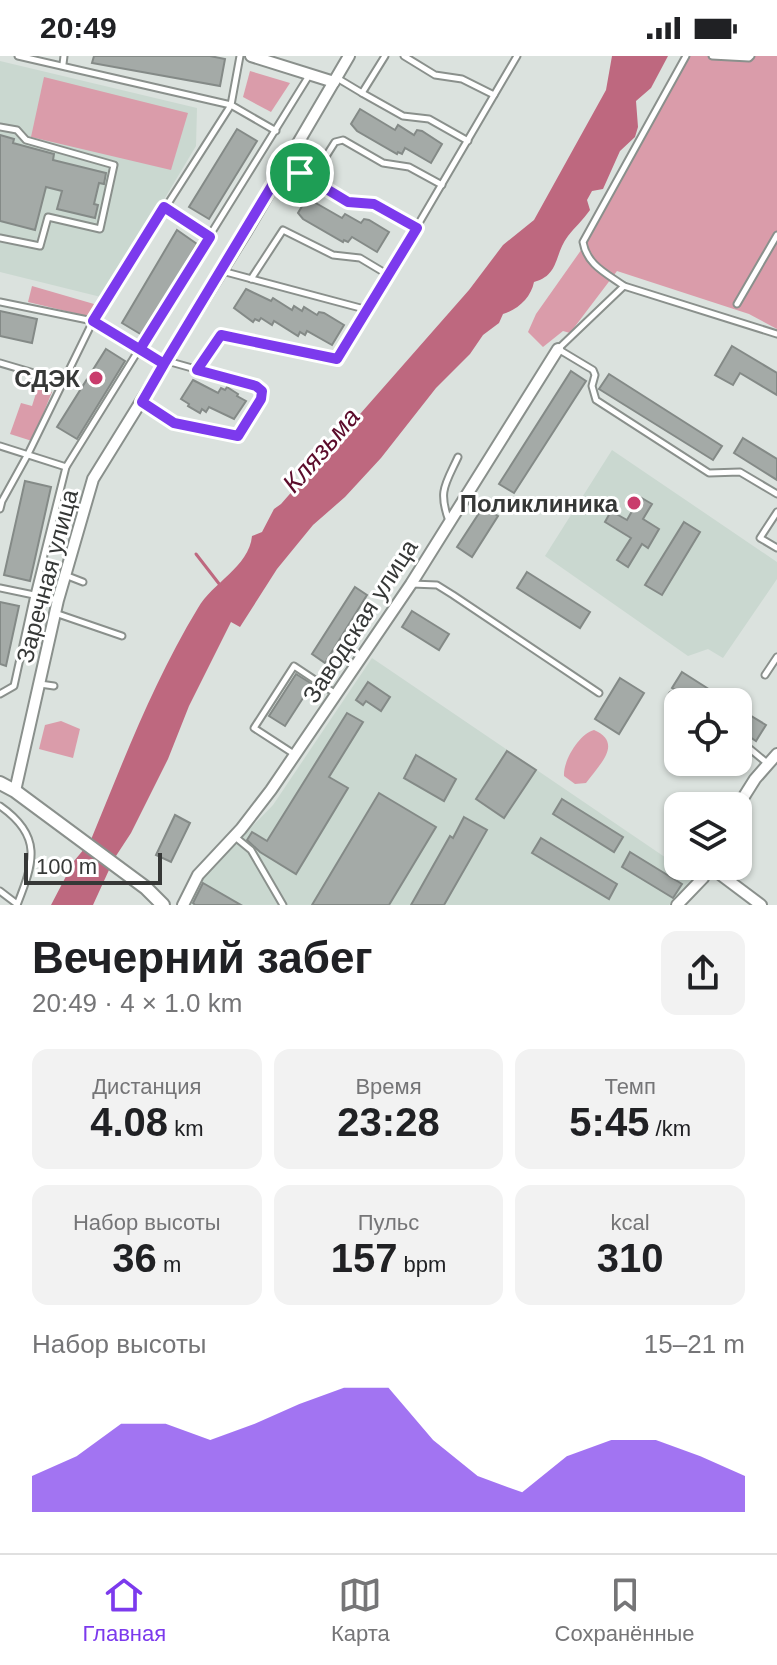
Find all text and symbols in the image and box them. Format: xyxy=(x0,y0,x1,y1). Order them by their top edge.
text: 20:49 xyxy=(40,11,117,44)
pin xyxy=(266,139,334,207)
icon: arrive xyxy=(278,151,322,195)
place label: СДЭК xyxy=(14,365,80,392)
marker: СДЭК xyxy=(87,369,105,387)
water label: Клязьма xyxy=(276,402,366,498)
street label: Заречная улица xyxy=(11,486,83,666)
place label: Поликлиника xyxy=(460,490,619,517)
marker: Поликлиника xyxy=(625,494,643,512)
street label: Заводская улица xyxy=(297,534,423,708)
map controls xyxy=(664,688,752,880)
button: locate xyxy=(664,688,752,776)
button: layers xyxy=(664,792,752,880)
scale bar xyxy=(24,849,162,885)
text: 100 m xyxy=(36,854,97,879)
button: share xyxy=(661,931,745,1015)
text: Вечерний забег xyxy=(32,933,373,982)
text: 20:49 · 4 × 1.0 km xyxy=(32,988,242,1018)
text: Дистанция xyxy=(92,1074,201,1099)
text: Время xyxy=(355,1074,422,1099)
text: Темп xyxy=(604,1074,656,1099)
text: 4.08 xyxy=(90,1100,168,1144)
text: 23:28 xyxy=(337,1100,440,1144)
text: 5:45 xyxy=(569,1100,649,1144)
text: km xyxy=(168,1116,203,1141)
text: /km xyxy=(649,1116,691,1141)
text: Набор высоты xyxy=(73,1210,221,1235)
text: Пульс xyxy=(358,1210,419,1235)
text: kcal xyxy=(611,1210,650,1235)
text: 36 xyxy=(112,1236,157,1280)
text: 157 xyxy=(331,1236,397,1280)
text: 310 xyxy=(597,1236,664,1280)
text: m xyxy=(157,1252,181,1277)
text: bpm xyxy=(397,1252,446,1277)
text: Набор высоты xyxy=(32,1329,207,1359)
text: 15–21 m xyxy=(644,1329,745,1359)
tab: Главная xyxy=(82,1573,166,1647)
tab: Карта xyxy=(331,1573,390,1647)
tab: Сохранённые xyxy=(555,1573,695,1647)

